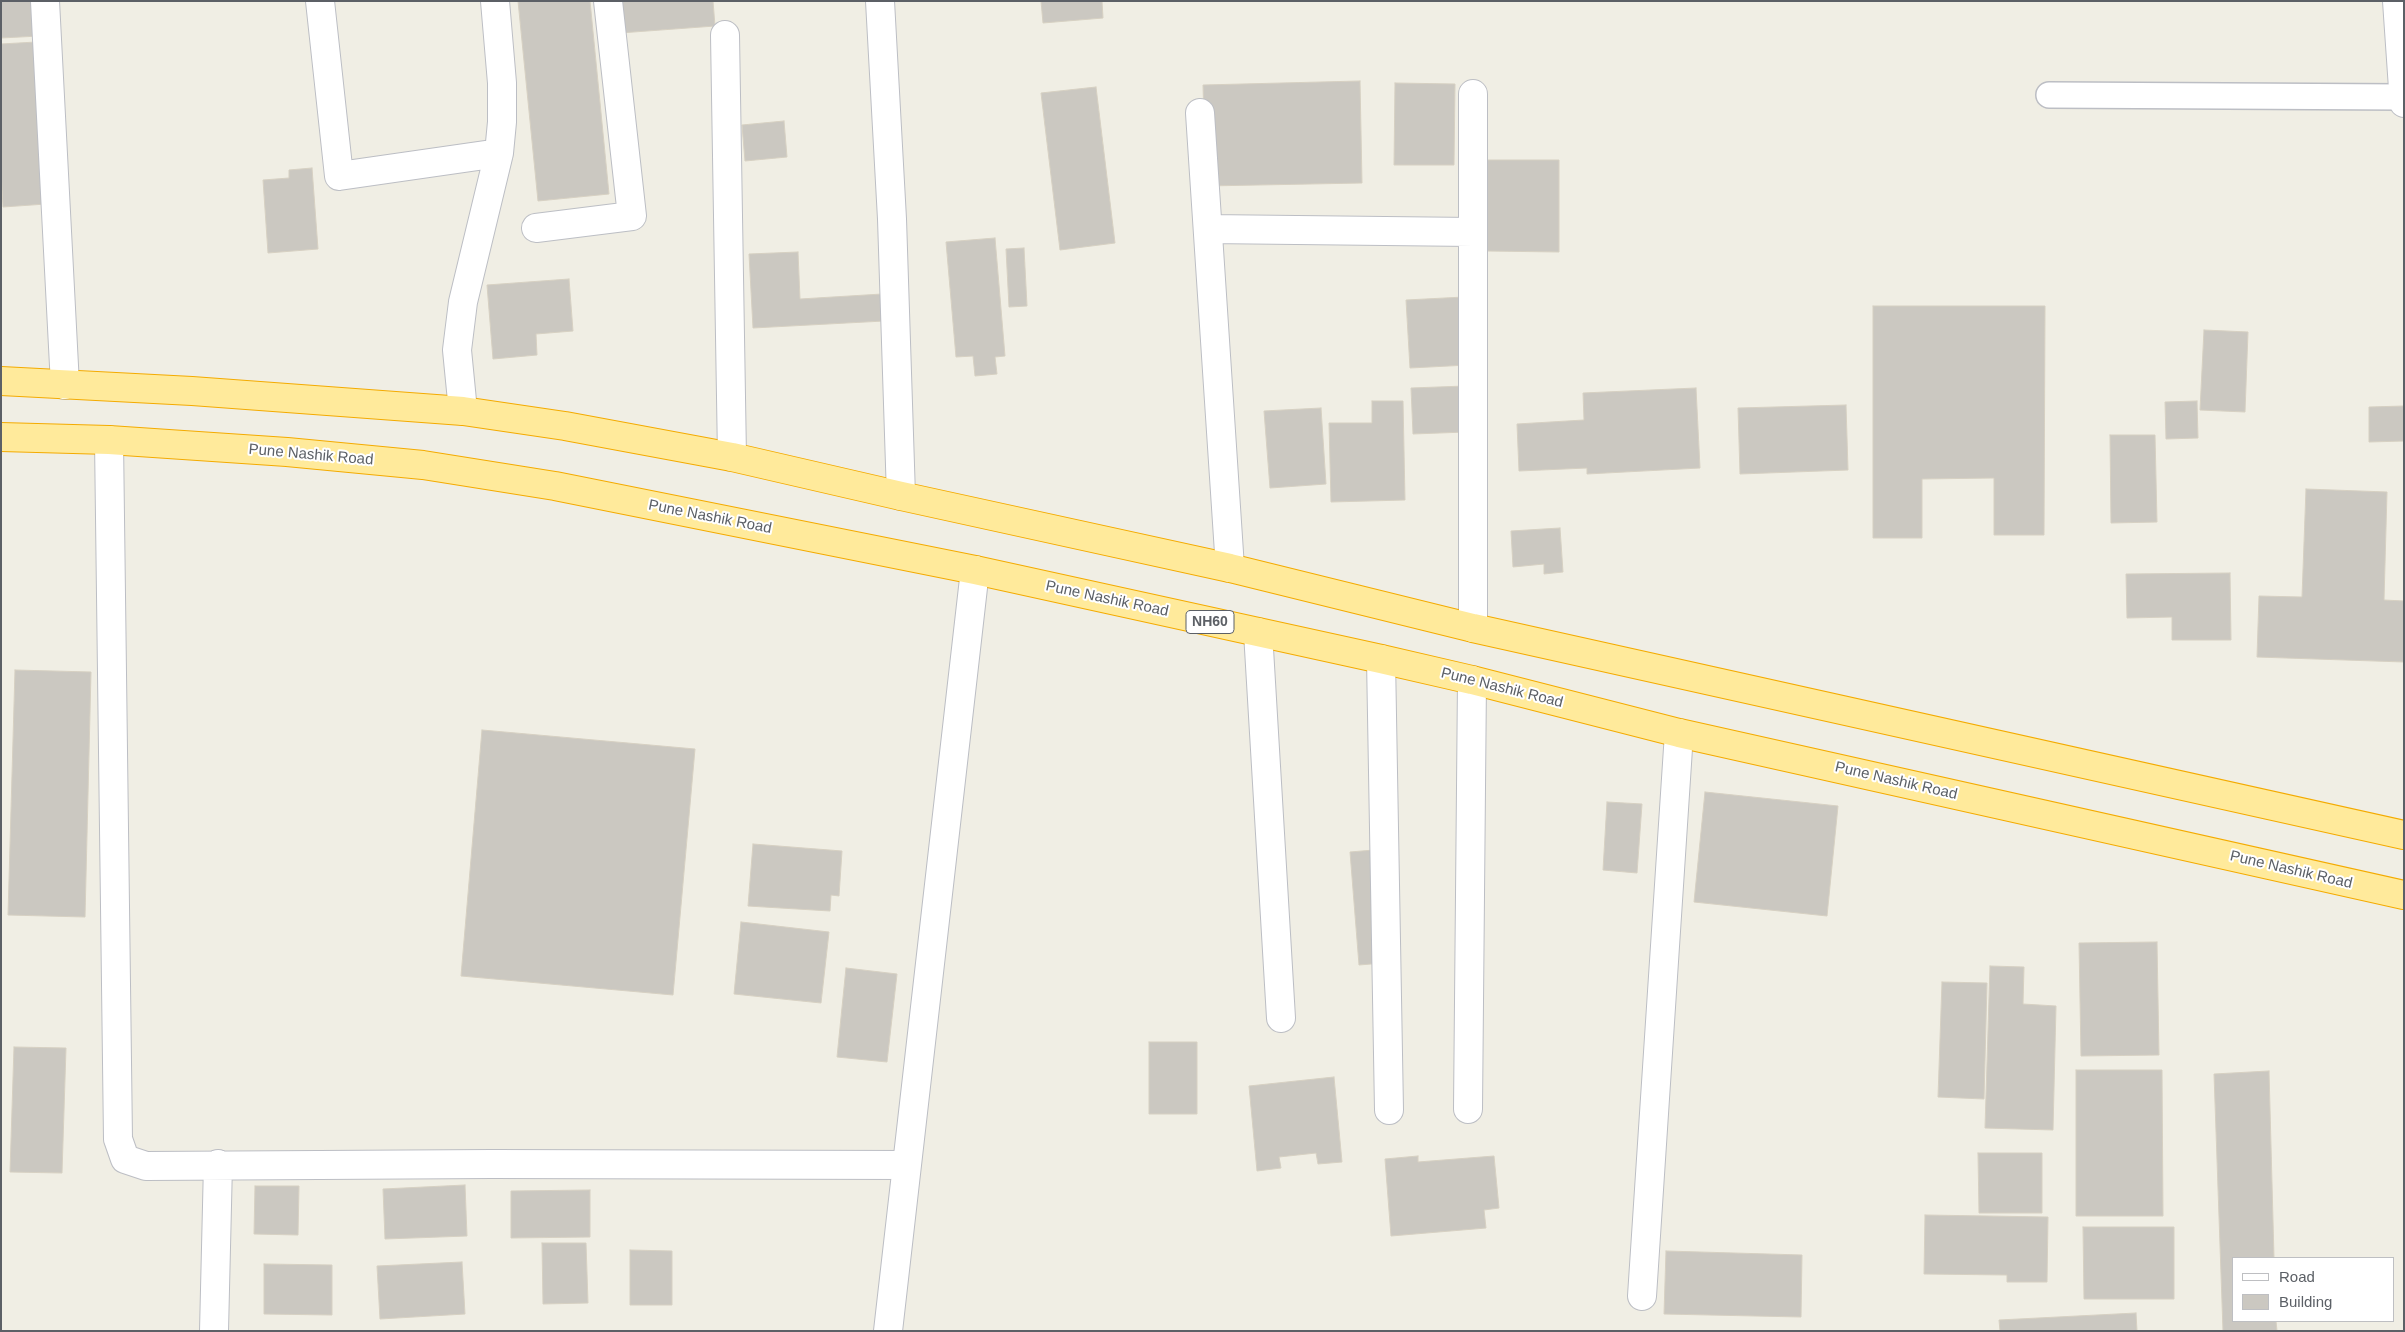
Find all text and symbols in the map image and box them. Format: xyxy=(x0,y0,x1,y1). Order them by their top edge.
street label: Pune Nashik Road xyxy=(248,441,374,469)
street label: Pune Nashik Road xyxy=(647,496,773,538)
street label: Pune Nashik Road xyxy=(1044,577,1170,621)
road number: NH60 xyxy=(1186,610,1234,634)
street label: Pune Nashik Road xyxy=(1439,664,1565,712)
street label: Pune Nashik Road xyxy=(1833,758,1959,804)
street label: Pune Nashik Road xyxy=(2228,847,2354,893)
legend xyxy=(2232,1257,2395,1322)
text: Road xyxy=(2279,1268,2315,1285)
text: Building xyxy=(2279,1293,2332,1310)

